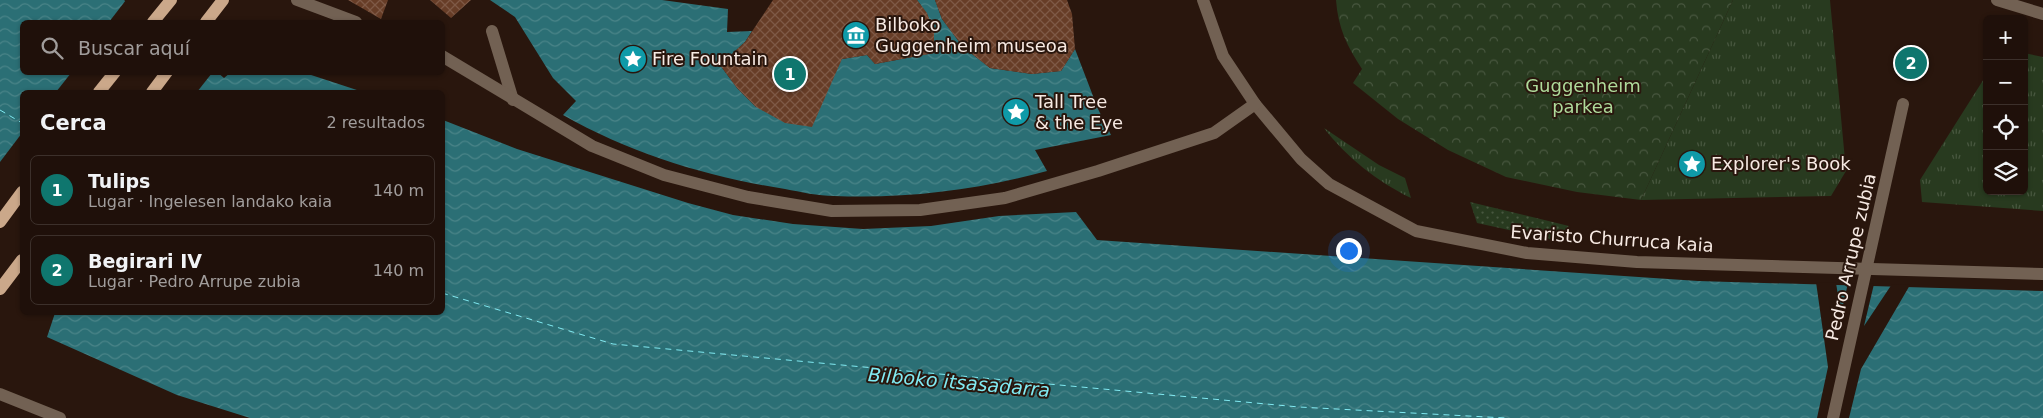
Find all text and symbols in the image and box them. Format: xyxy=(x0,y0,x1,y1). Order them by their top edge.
place label: Bilboko Guggenheim museoa xyxy=(875,14,1068,56)
map controls xyxy=(1983,15,2028,195)
button: + xyxy=(1983,15,2028,60)
search box xyxy=(20,20,445,75)
museum icon: Bilboko Guggenheim museoa xyxy=(841,20,871,50)
icon: search xyxy=(38,34,66,62)
text: Buscar aquí xyxy=(78,37,190,59)
place icon: Fire Fountain xyxy=(618,44,648,74)
pin: 2 xyxy=(1895,44,1927,82)
place label: Fire Fountain xyxy=(652,48,768,69)
pin: 1 xyxy=(774,55,806,93)
button: − xyxy=(1983,60,2028,105)
park label: Guggenheim parkea xyxy=(1525,75,1641,117)
place label: Tall Tree & the Eye xyxy=(1034,91,1123,133)
place icon: Tall Tree & the Eye xyxy=(1001,97,1031,127)
button: locate xyxy=(1983,105,2028,150)
text: Cerca xyxy=(40,111,107,135)
text: 2 resultados xyxy=(326,113,425,132)
place icon: Explorer's Book xyxy=(1677,149,1707,179)
button: layers xyxy=(1983,150,2028,195)
place label: Explorer's Book xyxy=(1711,153,1851,174)
text: Tulips xyxy=(88,170,150,192)
street label: Pedro Arrupe zubia xyxy=(1821,171,1880,343)
text: 1 xyxy=(51,181,63,200)
text: 140 m xyxy=(373,181,424,200)
text: Lugar · Ingelesen landako kaia xyxy=(88,192,332,211)
street label: Evaristo Churruca kaia xyxy=(1510,221,1714,256)
your location xyxy=(1336,238,1362,264)
text: Begirari IV xyxy=(88,250,202,272)
text: 2 xyxy=(51,261,63,280)
text: 140 m xyxy=(373,261,424,280)
text: Lugar · Pedro Arrupe zubia xyxy=(88,272,301,291)
water label: Bilboko itsasadarra xyxy=(867,363,1051,401)

